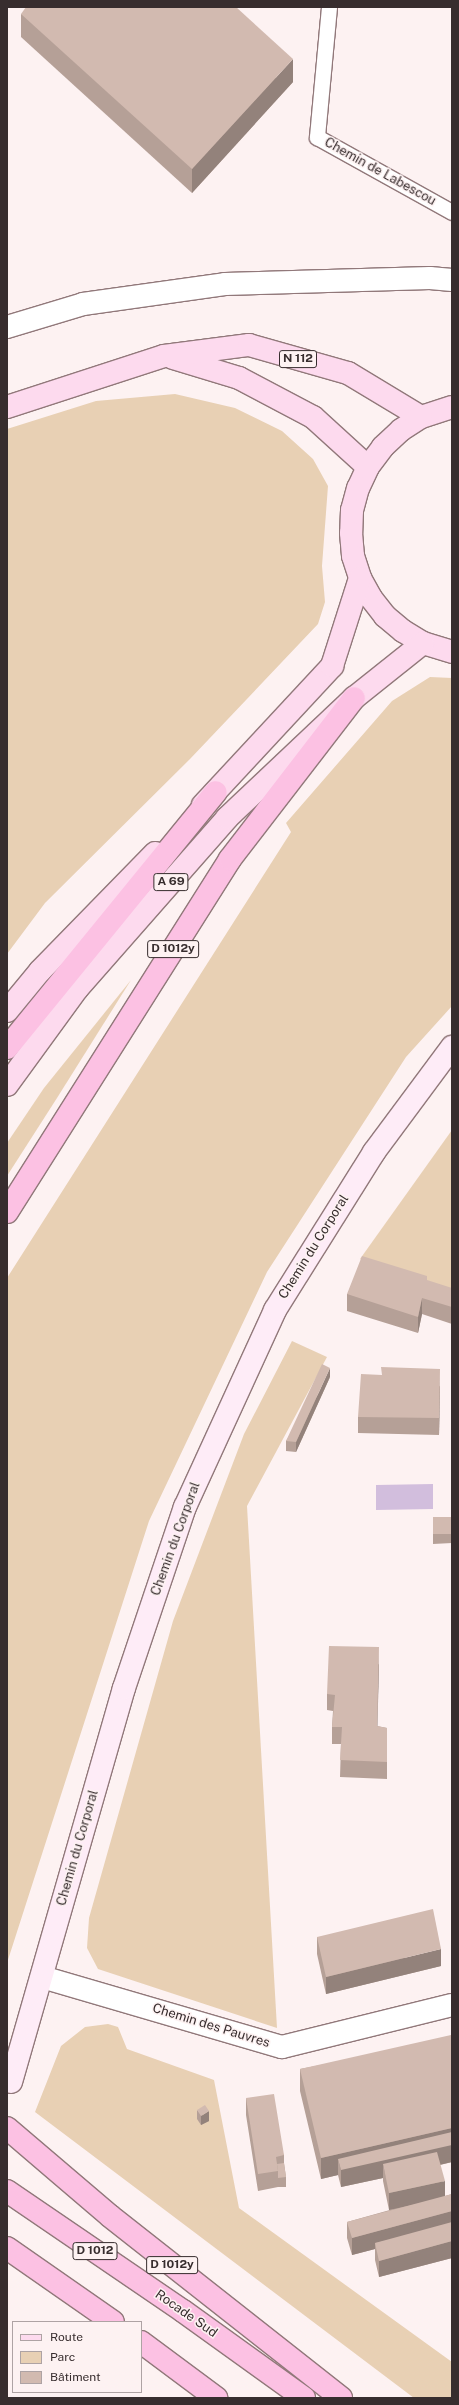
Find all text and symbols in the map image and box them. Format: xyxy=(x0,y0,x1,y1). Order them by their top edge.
street label: Chemin de Labescou xyxy=(321,135,439,209)
road number: N 112 xyxy=(279,349,317,369)
road number: A 69 xyxy=(153,872,189,892)
road number: D 1012y xyxy=(147,939,199,959)
street label: Chemin du Corporal xyxy=(276,1192,352,1302)
street label: Chemin du Corporal xyxy=(148,1480,204,1598)
street label: Chemin du Corporal xyxy=(54,1788,102,1908)
street label: Chemin des Pauvres xyxy=(150,2001,272,2051)
road number: D 1012 xyxy=(72,2241,118,2261)
road number: D 1012y xyxy=(146,2255,198,2275)
street label: Rocade Sud xyxy=(152,2287,220,2341)
legend xyxy=(12,2321,142,2393)
text: Route xyxy=(50,2330,83,2344)
text: Parc xyxy=(50,2350,75,2364)
text: Bâtiment xyxy=(50,2370,101,2384)

